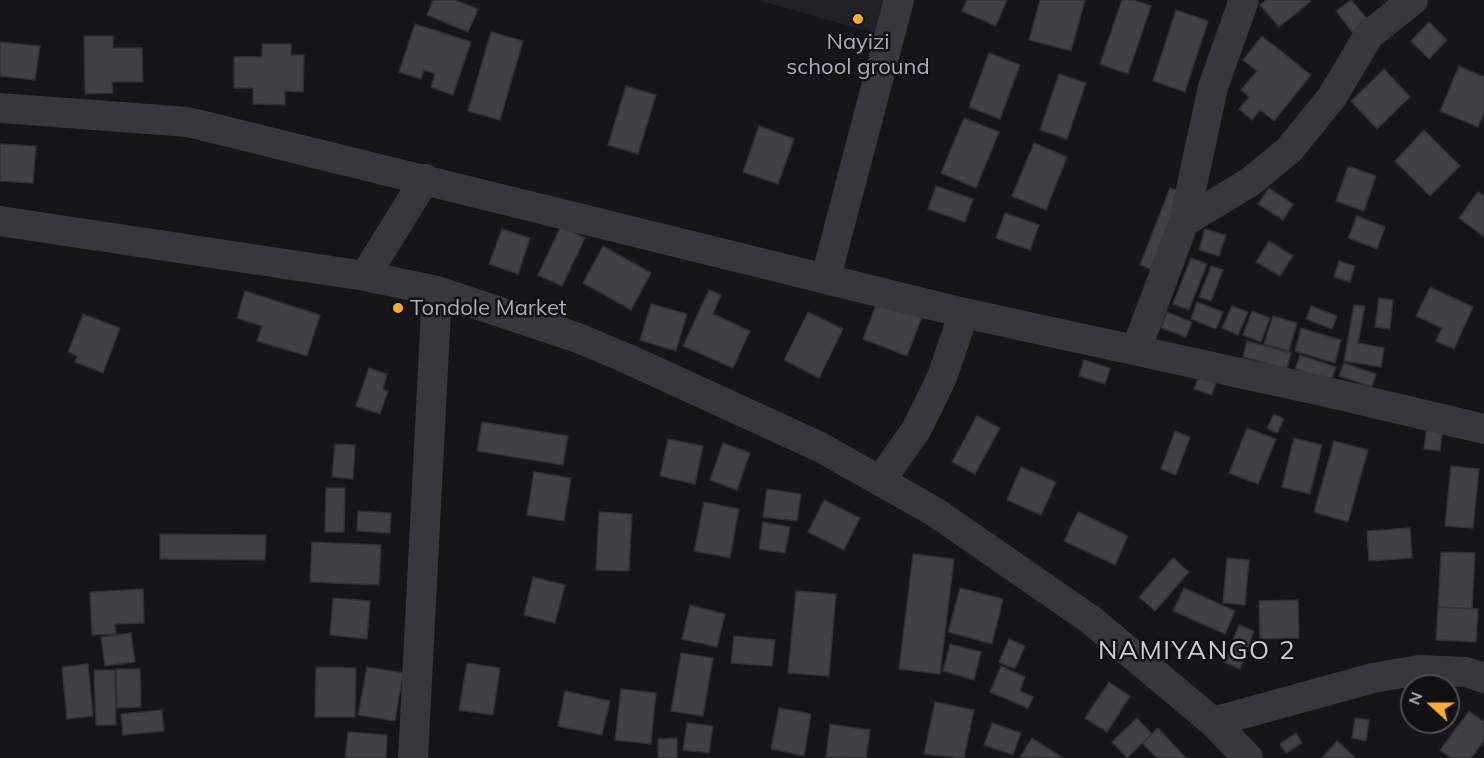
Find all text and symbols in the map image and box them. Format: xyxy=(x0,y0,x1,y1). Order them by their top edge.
marker: Nayizi school ground xyxy=(851,12,865,26)
place label: Nayizi school ground xyxy=(786,29,930,80)
place label: Tondole Market xyxy=(410,295,567,321)
marker: Tondole Market xyxy=(391,301,405,315)
district label: NAMIYANGO 2 xyxy=(1098,635,1296,667)
north arrow xyxy=(1400,674,1460,734)
text: N xyxy=(1404,689,1427,707)

